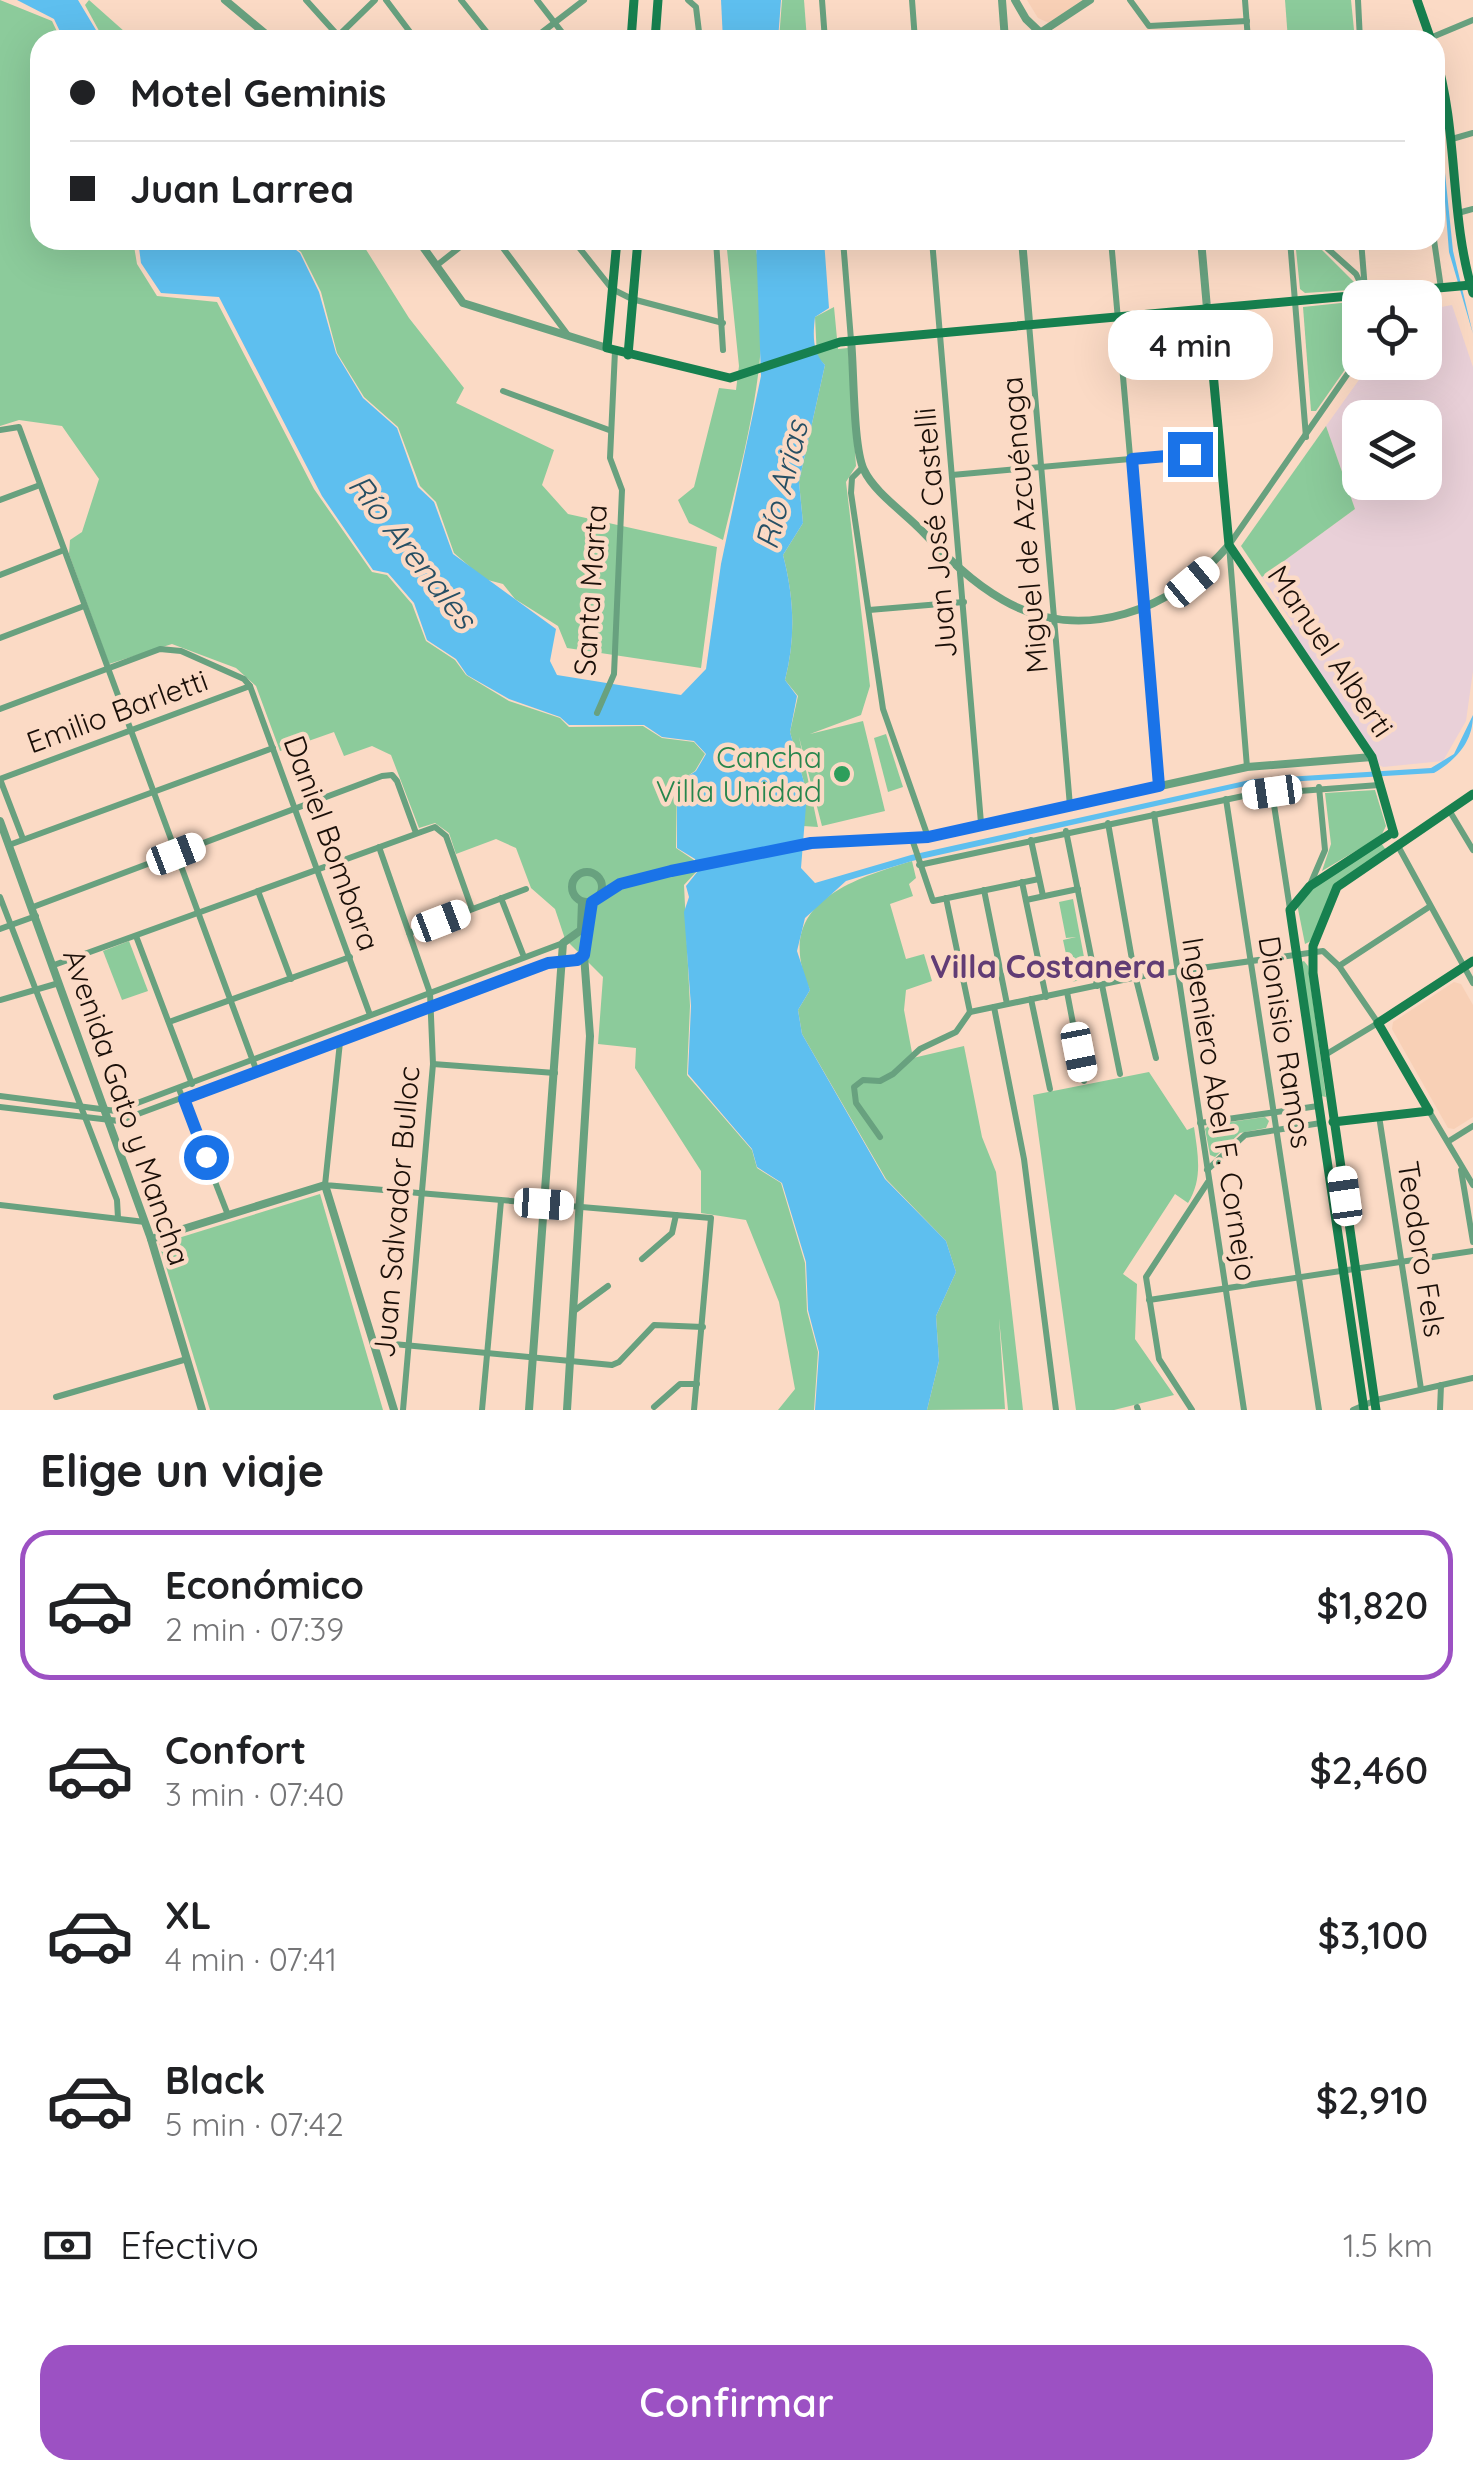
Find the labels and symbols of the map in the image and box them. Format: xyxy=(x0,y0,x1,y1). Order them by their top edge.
callout: 4 min xyxy=(1108,309,1272,379)
street label: Miguel de Azcuénaga xyxy=(992,375,1056,675)
street label: Juan José Castelli xyxy=(905,406,965,660)
water label: Río Arias xyxy=(746,415,817,553)
route end xyxy=(1168,432,1213,477)
water label: Río Arenales xyxy=(340,466,487,638)
street label: Santa Marta xyxy=(565,503,615,677)
car xyxy=(1159,551,1225,613)
street label: Manuel Alberti xyxy=(1260,558,1402,744)
street label: Emilio Barletti xyxy=(21,661,213,761)
street label: Daniel Bombara xyxy=(275,730,389,956)
place label: Cancha Villa Unidad xyxy=(656,738,822,810)
marker: Cancha Villa Unidad xyxy=(831,763,853,785)
car xyxy=(1240,773,1304,811)
car xyxy=(143,829,209,879)
car xyxy=(408,896,474,946)
street label: Dionisio Ramos xyxy=(1250,933,1322,1151)
street label: Ingeniero Abel F. Cornejo xyxy=(1174,934,1266,1284)
street label: Avenida Gato y Mancha xyxy=(55,944,199,1270)
district label: Villa Costanera xyxy=(930,946,1166,986)
car xyxy=(1059,1020,1099,1084)
street label: Juan Salvador Bulloc xyxy=(364,1064,428,1360)
route start xyxy=(184,1135,229,1180)
street label: Teodoro Fels xyxy=(1389,1158,1455,1340)
car xyxy=(1326,1164,1364,1228)
car xyxy=(513,1187,575,1221)

